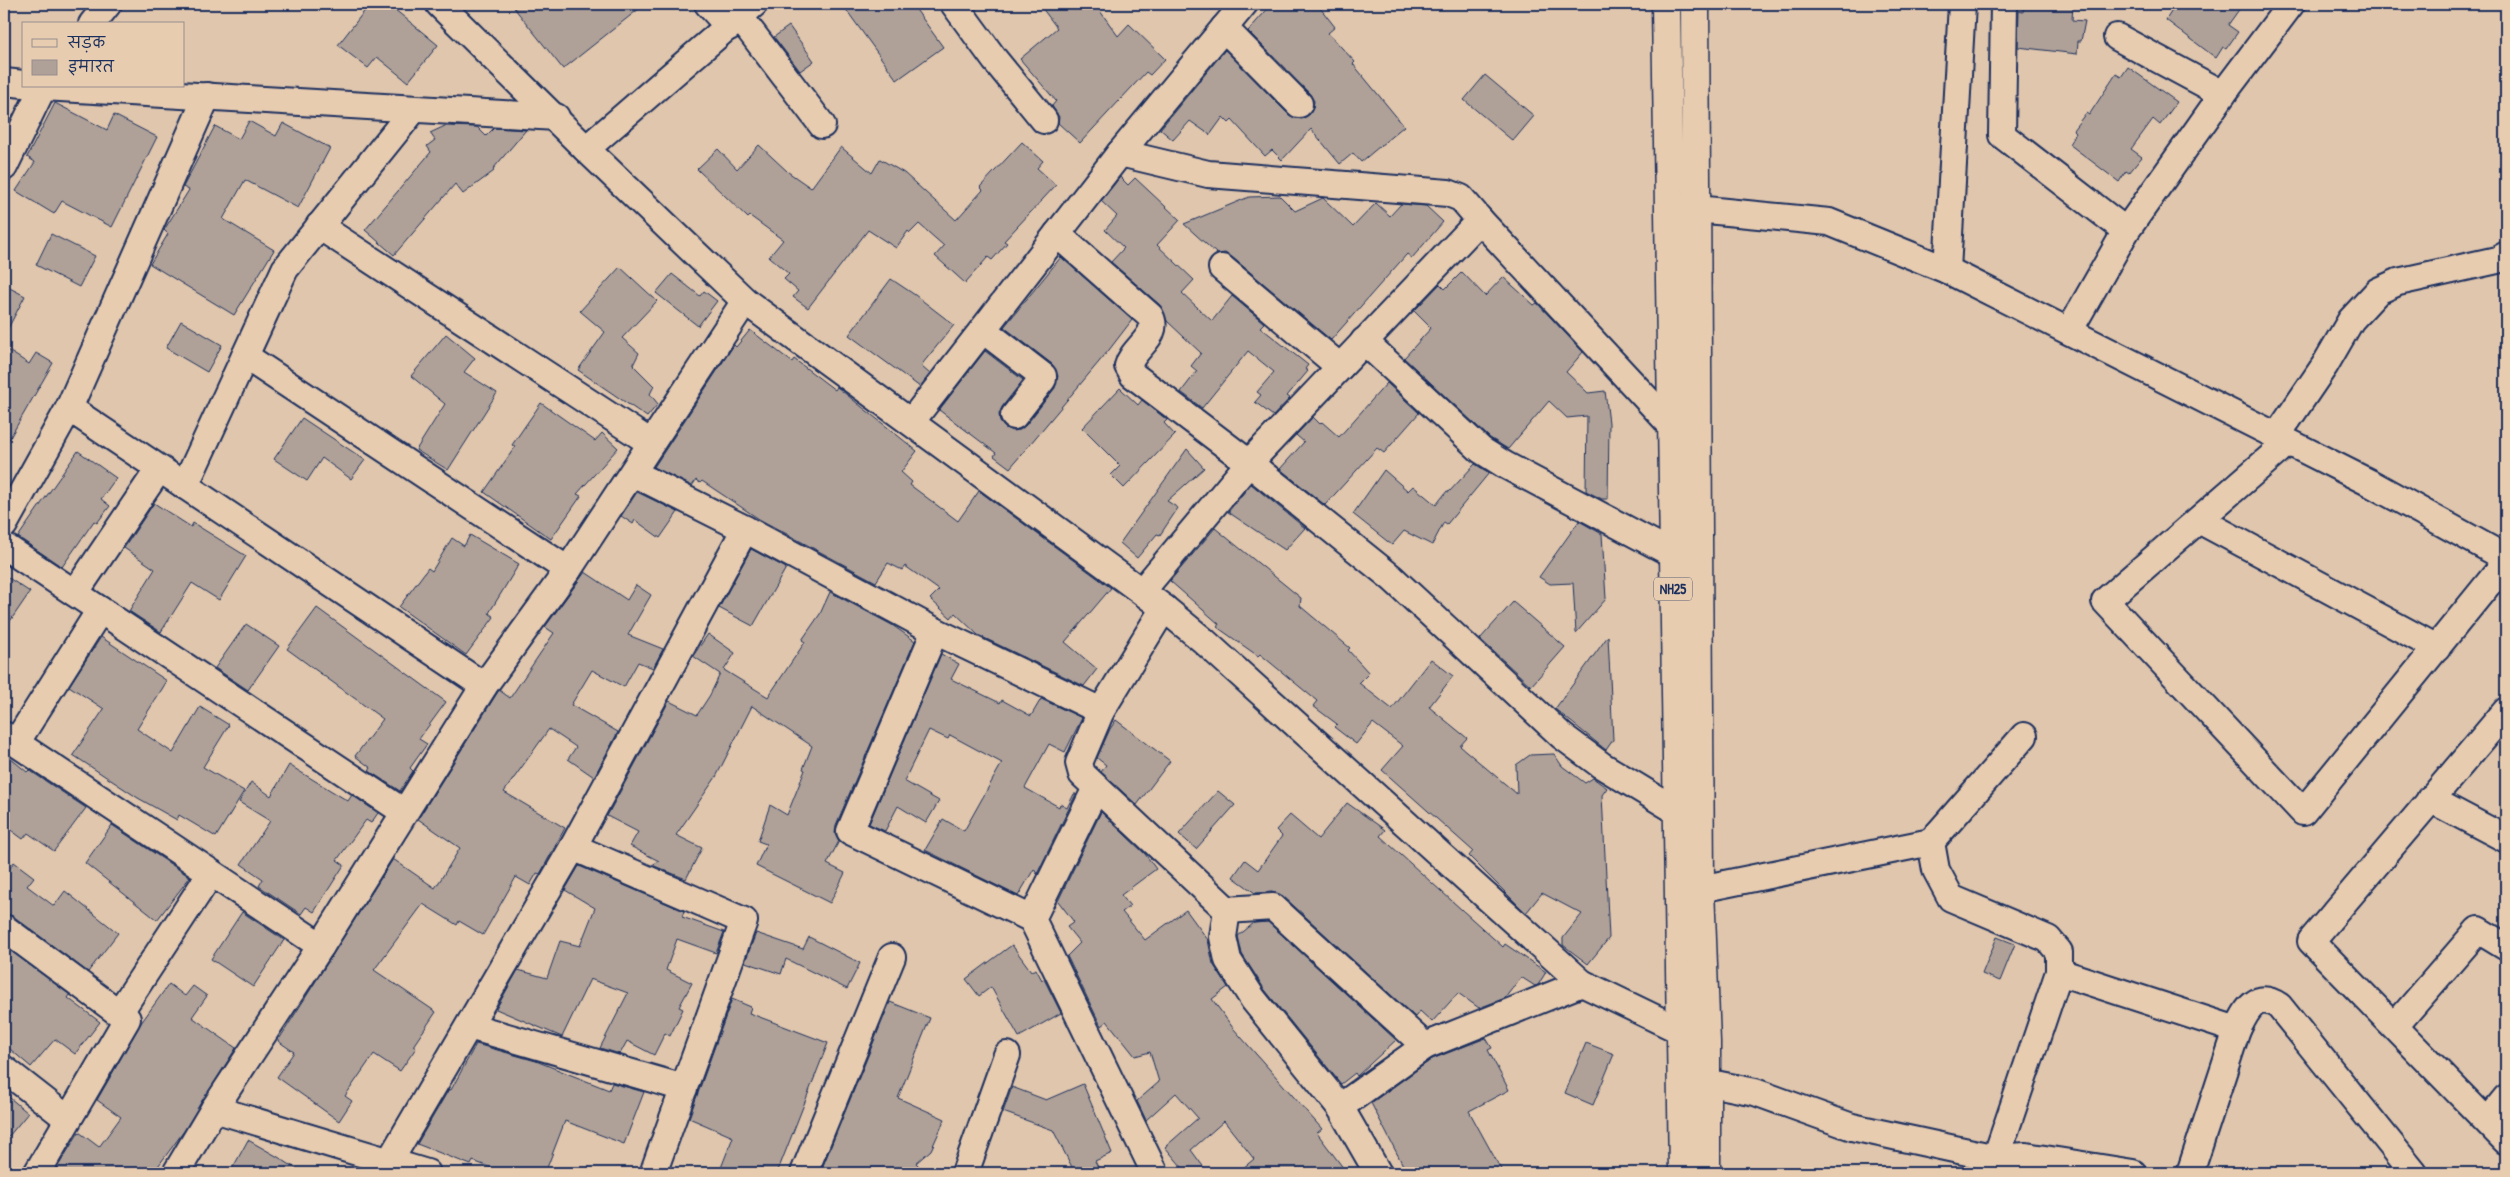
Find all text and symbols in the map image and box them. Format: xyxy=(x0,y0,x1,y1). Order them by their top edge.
legend xyxy=(22,22,185,88)
text: सड़क xyxy=(67,32,106,53)
text: इमारत xyxy=(68,56,115,77)
road number: NH25 xyxy=(1654,578,1692,600)

